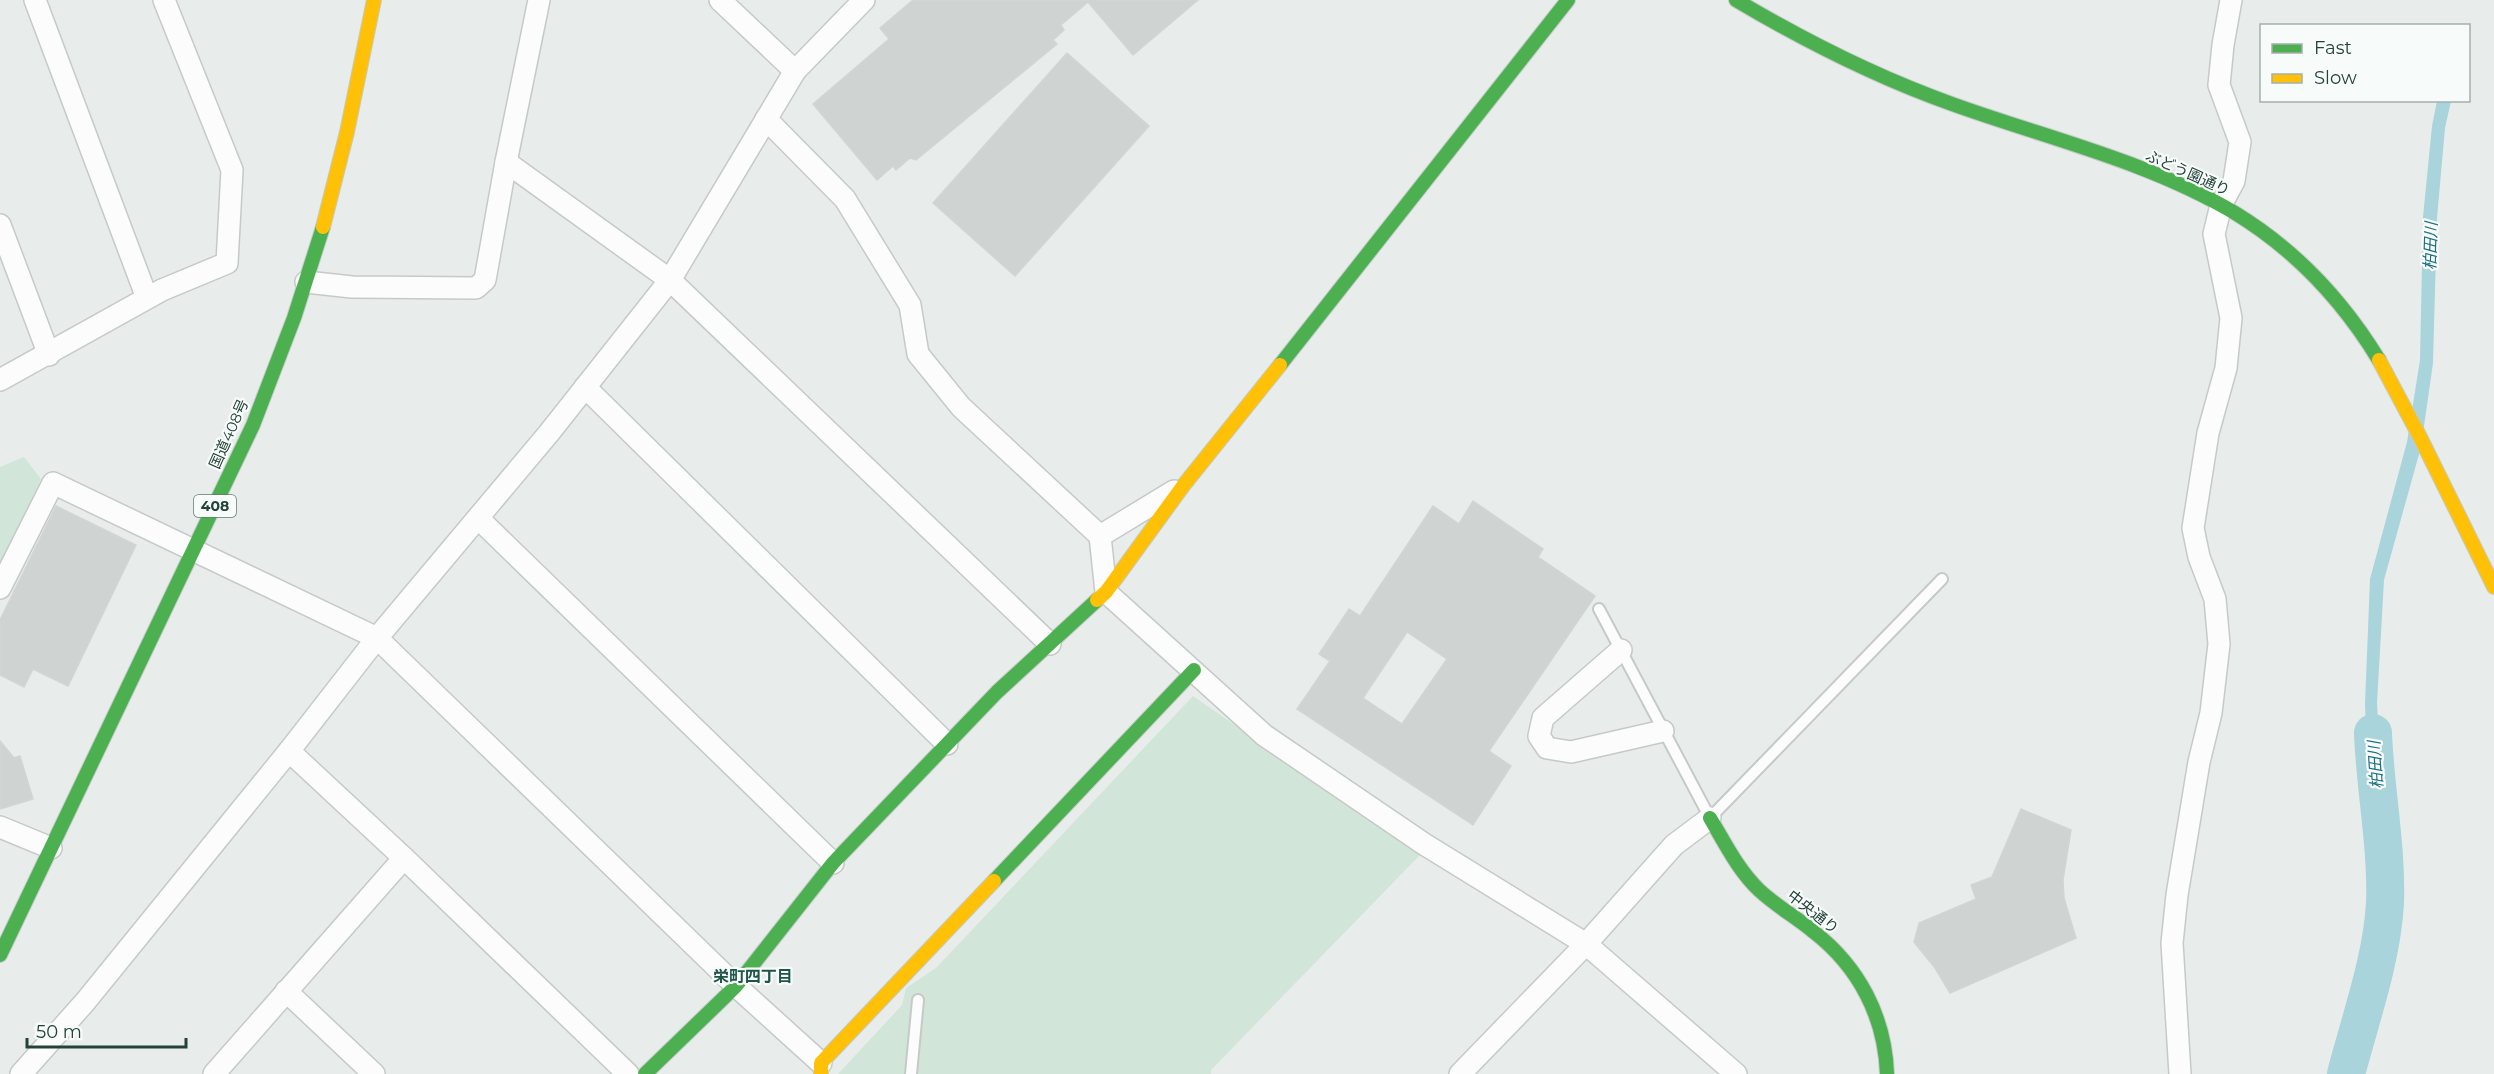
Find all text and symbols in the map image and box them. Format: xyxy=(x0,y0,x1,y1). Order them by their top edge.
legend xyxy=(2260,24,2470,102)
text: Fast xyxy=(2314,37,2352,59)
text: Slow xyxy=(2314,67,2357,89)
street label: ぶどう園通り xyxy=(2143,146,2233,200)
water label: 柏田川 xyxy=(2420,220,2441,270)
street label: 国道408号 xyxy=(205,396,252,472)
road number: 408 xyxy=(194,495,236,517)
water label: 柏田川 xyxy=(2364,738,2387,790)
street label: 中央通り xyxy=(1784,886,1843,938)
district label: 栄町四丁目 xyxy=(713,967,793,986)
scale bar xyxy=(27,1011,186,1049)
text: 50 m xyxy=(36,1021,82,1043)

